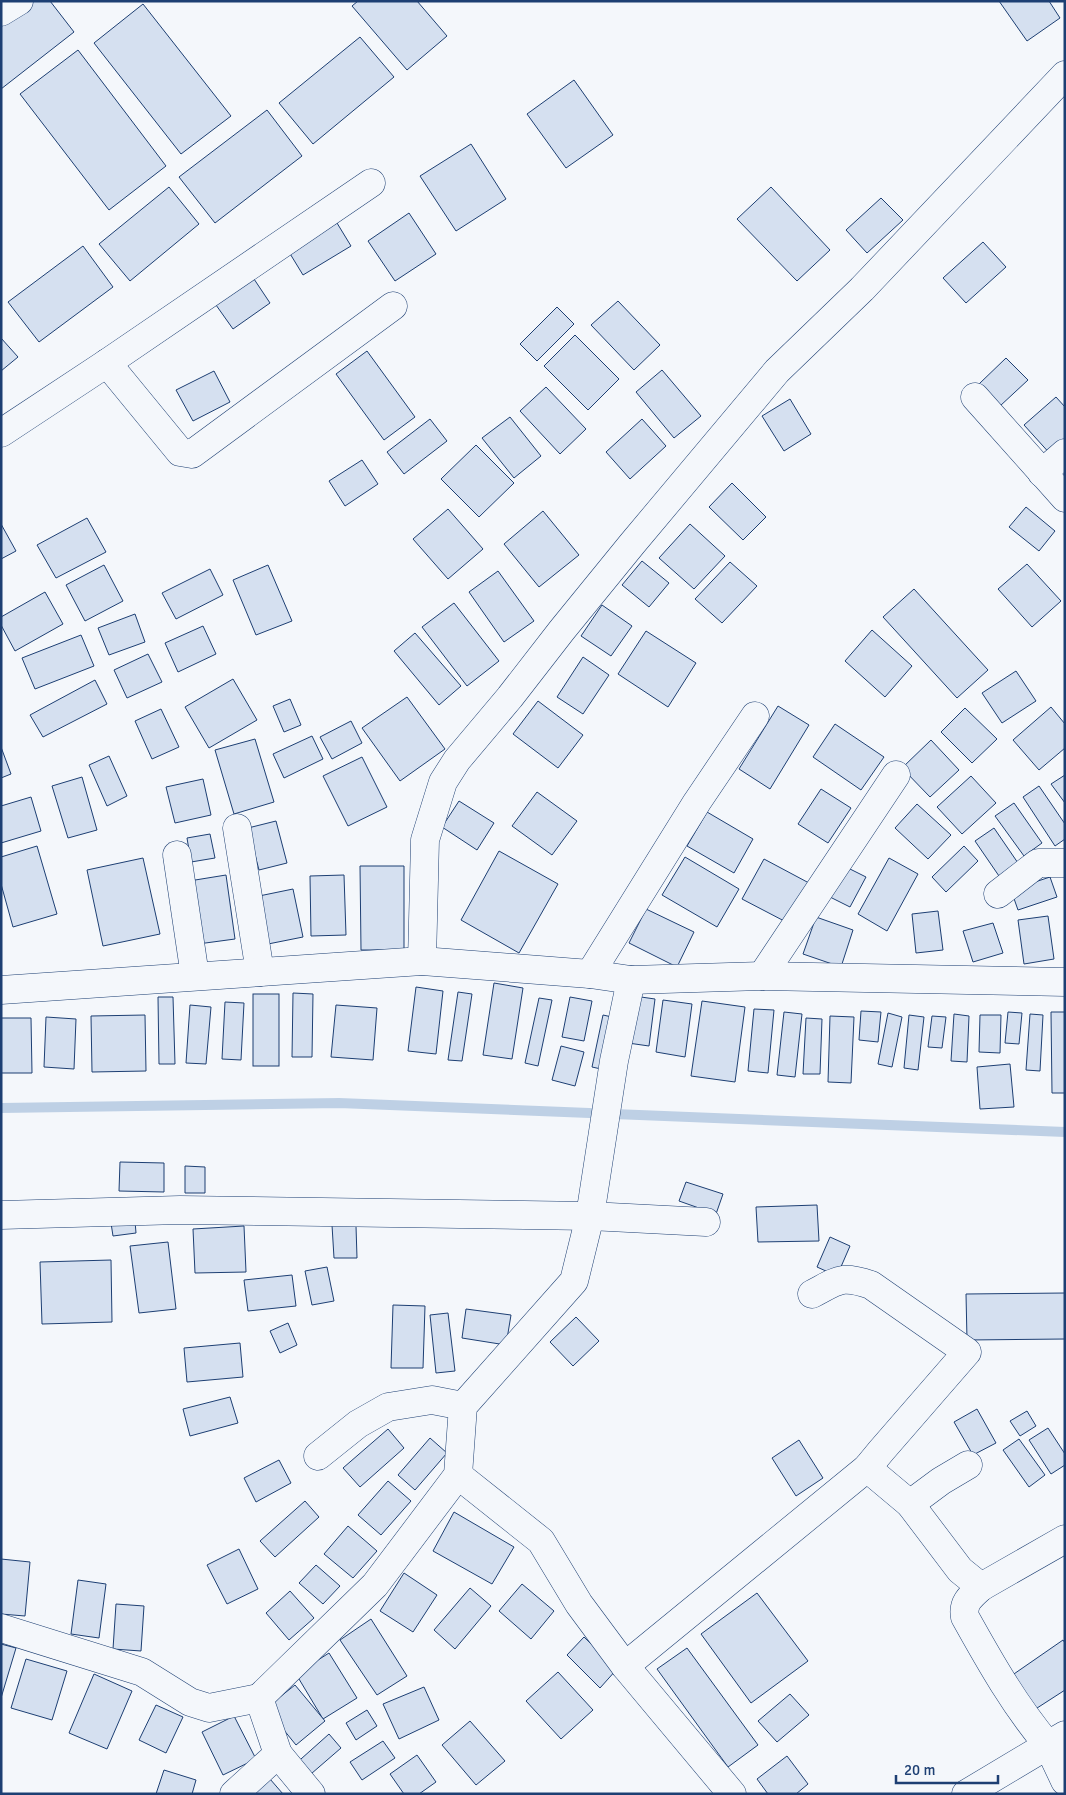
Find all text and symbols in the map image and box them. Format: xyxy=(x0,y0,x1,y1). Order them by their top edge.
scale bar xyxy=(896,1752,998,1784)
text: 20 m xyxy=(904,1761,935,1779)

